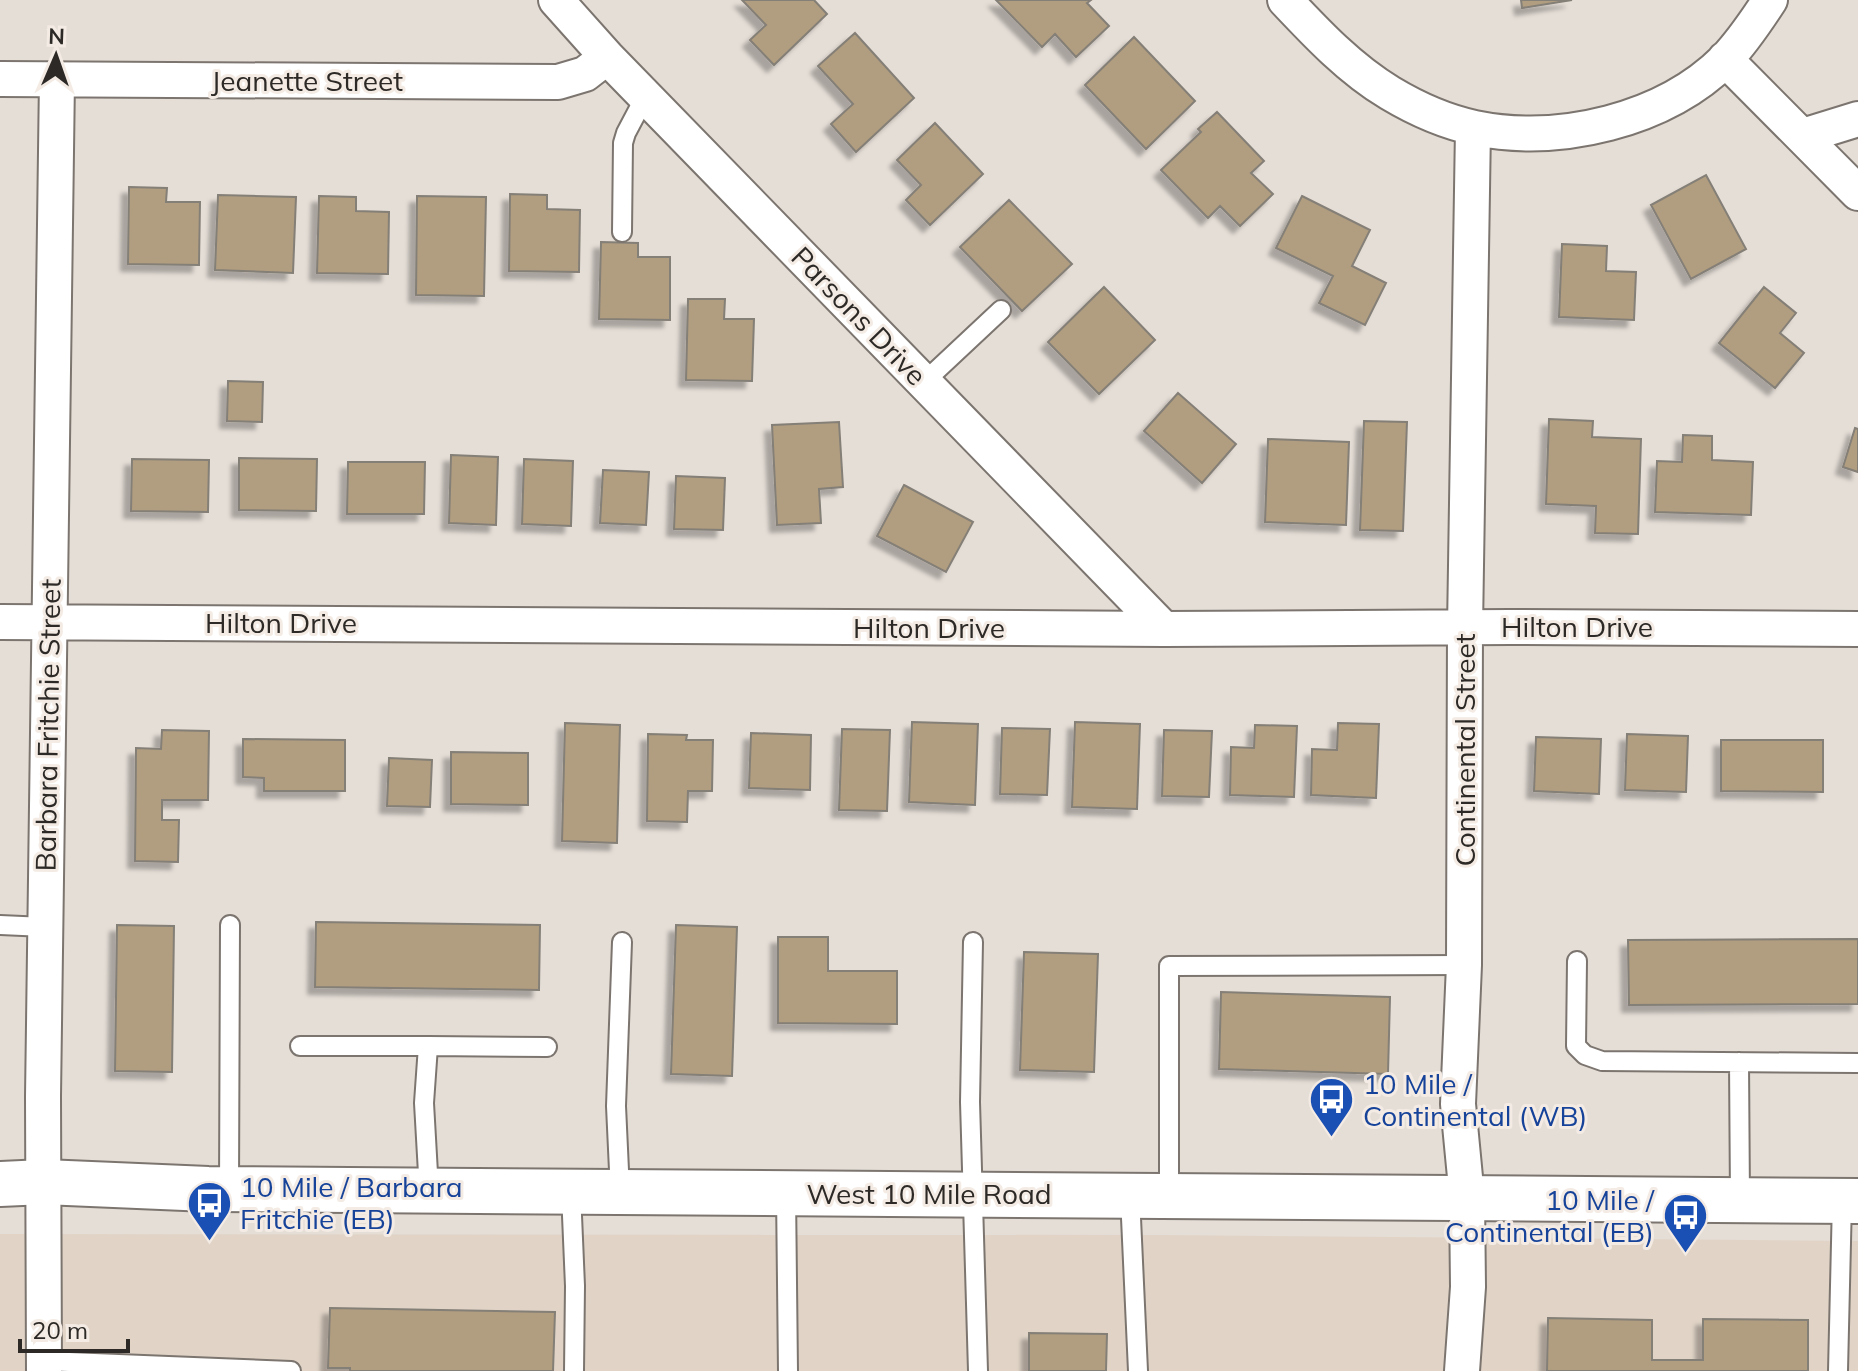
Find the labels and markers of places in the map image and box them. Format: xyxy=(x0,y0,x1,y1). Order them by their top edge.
place label: 10 Mile / Continental (WB) xyxy=(1363,1066,1587,1133)
bus stop icon: 10 Mile / Continental (WB) xyxy=(1308,1076,1356,1139)
place label: 10 Mile / Barbara Fritchie (EB) xyxy=(240,1169,463,1236)
bus stop icon: 10 Mile / Barbara Fritchie (EB) xyxy=(185,1179,233,1242)
place label: 10 Mile / Continental (EB) xyxy=(1445,1182,1655,1249)
bus stop icon: 10 Mile / Continental (EB) xyxy=(1661,1192,1709,1255)

